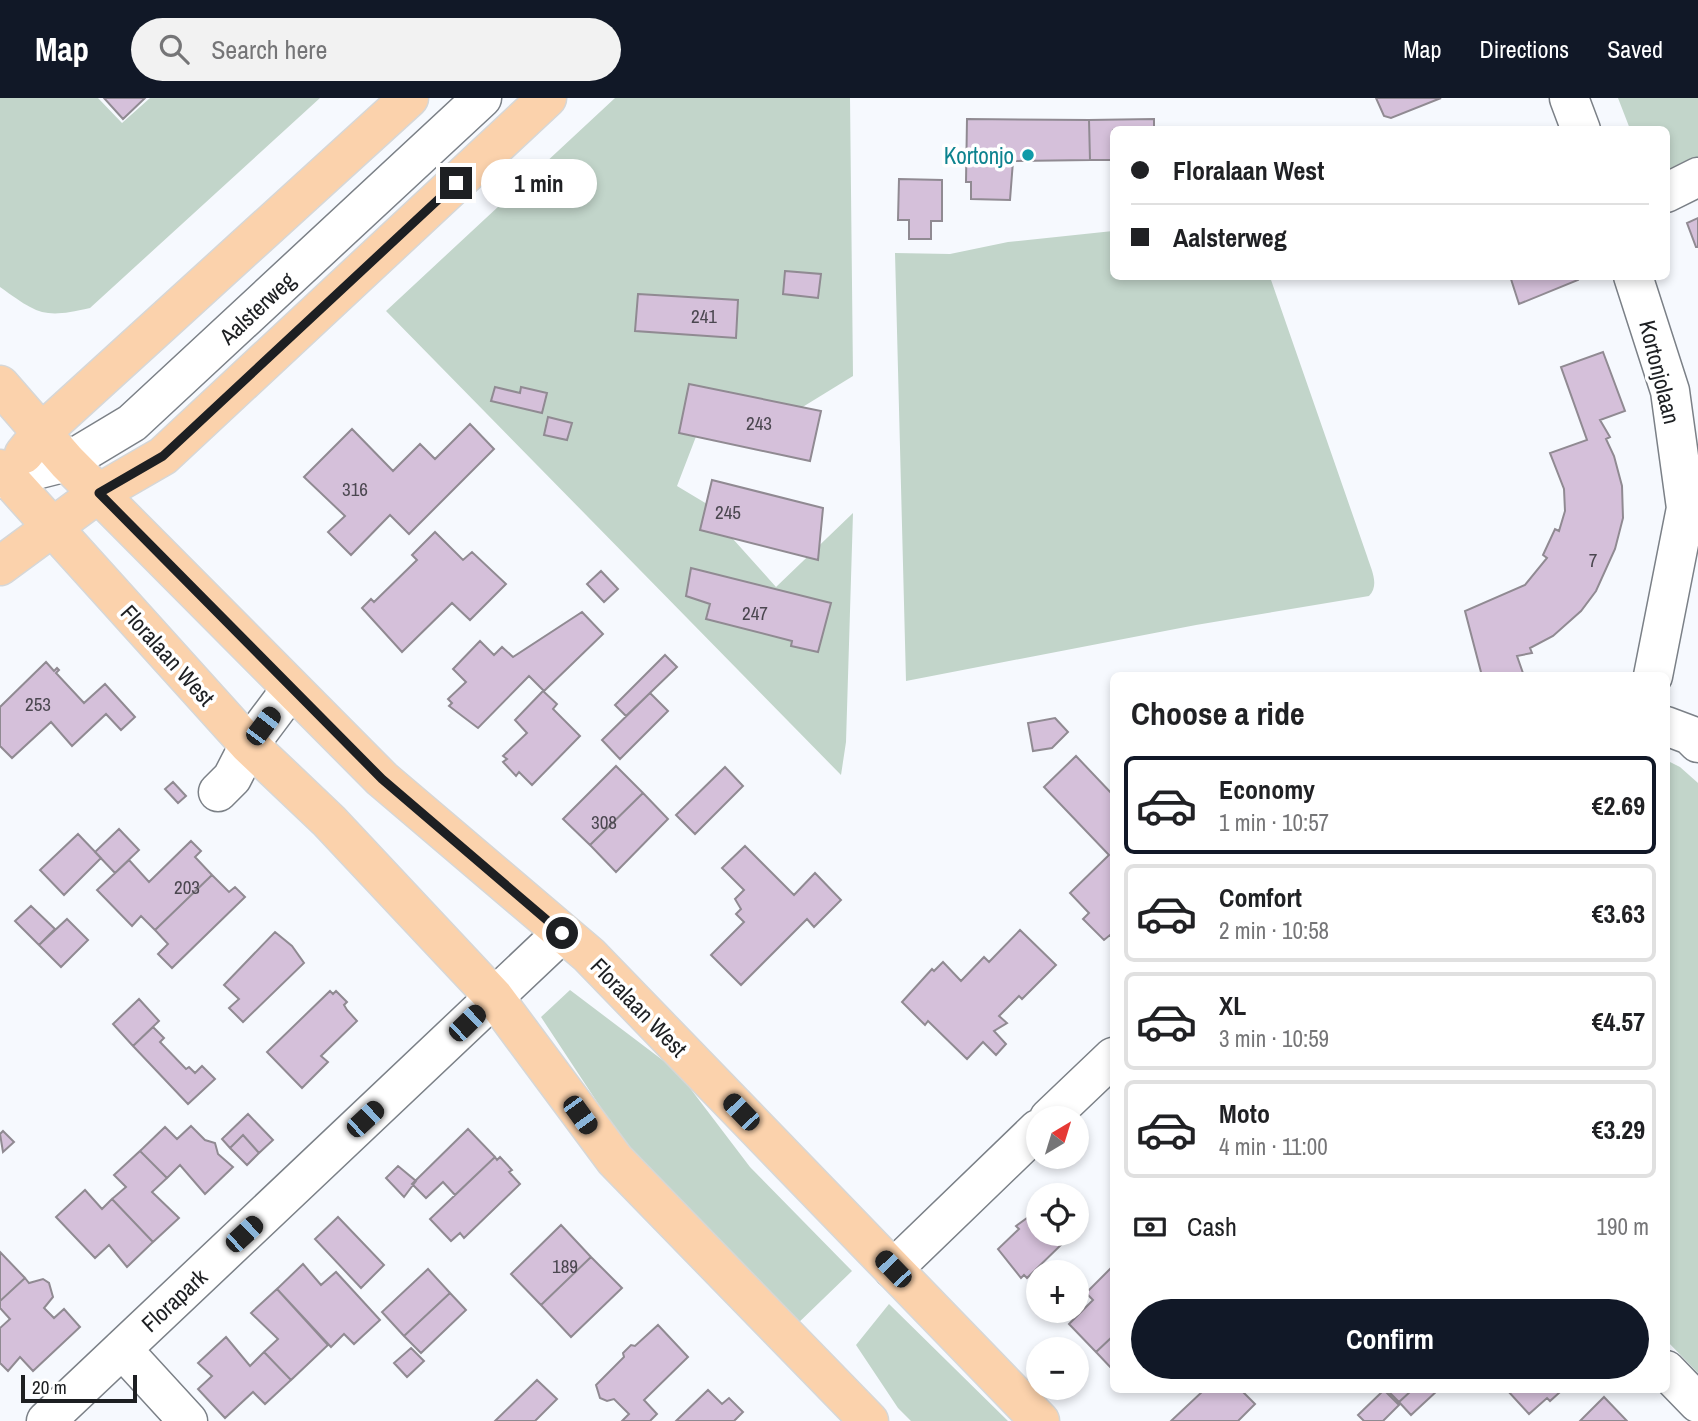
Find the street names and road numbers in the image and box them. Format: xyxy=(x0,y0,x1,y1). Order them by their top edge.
street label: Aalsterweg xyxy=(212,265,302,352)
street label: Kortonjolaan xyxy=(1632,317,1688,427)
street label: Floralaan West xyxy=(114,598,222,712)
street label: Floralaan West xyxy=(584,951,694,1063)
street label: Florapark xyxy=(134,1261,214,1338)

